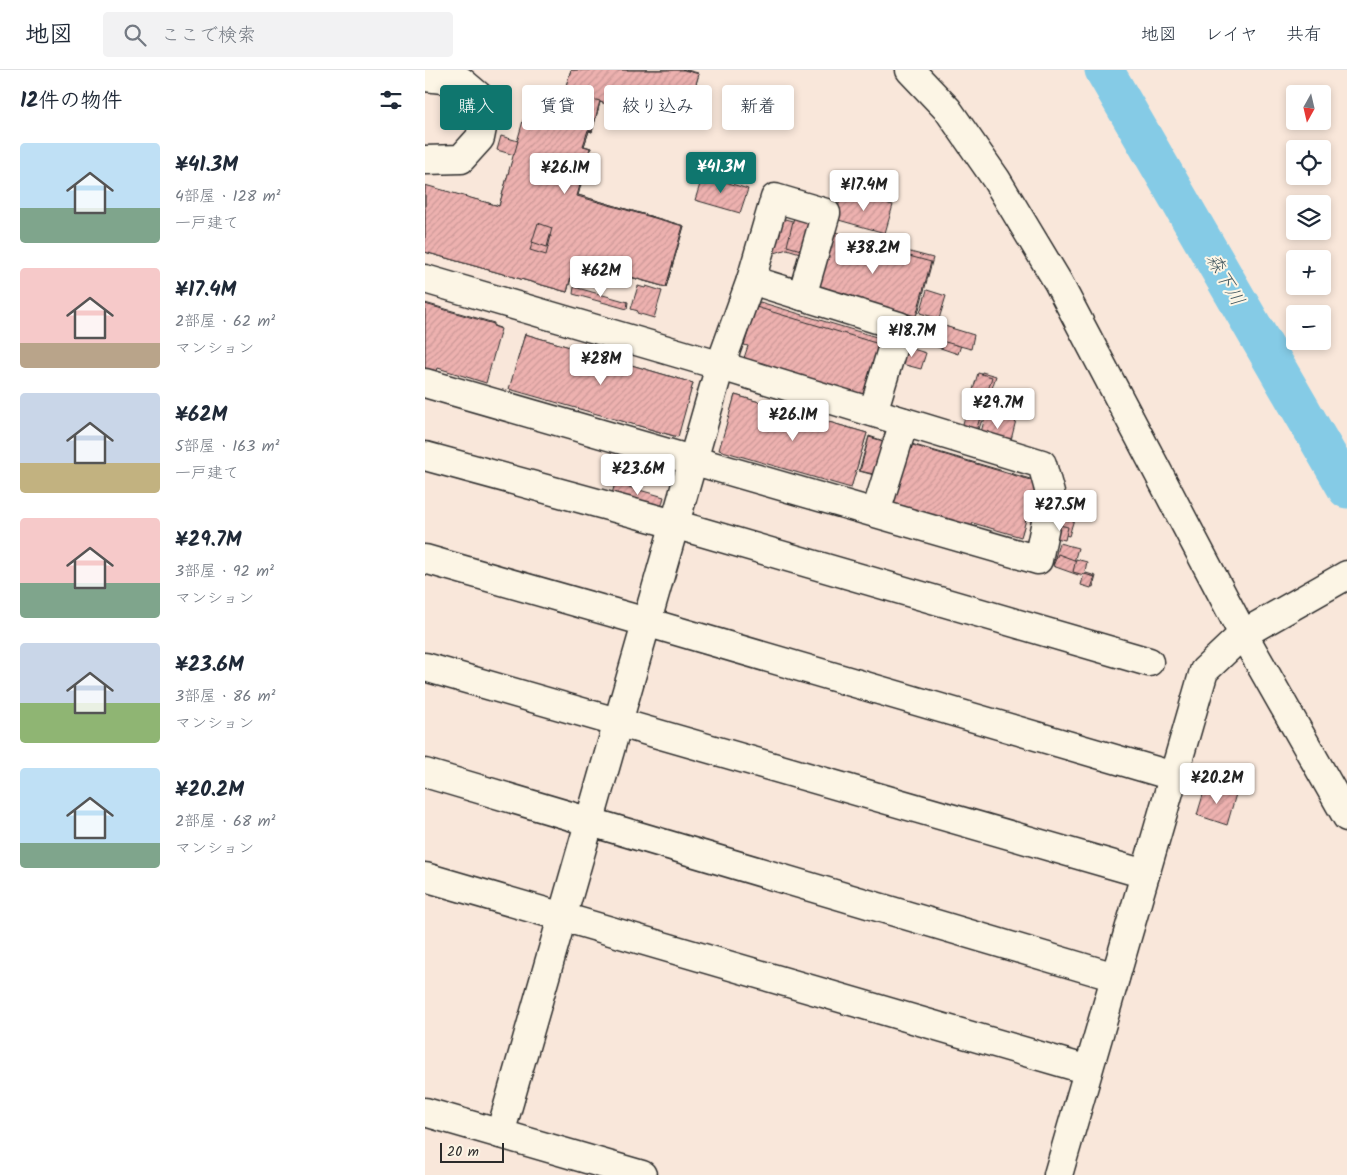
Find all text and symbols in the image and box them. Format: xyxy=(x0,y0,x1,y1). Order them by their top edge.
search box xyxy=(103,12,453,57)
text: 地図 xyxy=(25,16,73,55)
icon: search xyxy=(121,21,149,49)
text: ここで検索 xyxy=(161,21,256,51)
text: 地図 xyxy=(1141,21,1177,50)
text: レイヤ xyxy=(1205,21,1258,50)
text: 共有 xyxy=(1286,21,1322,50)
text: 12件の物件 xyxy=(20,85,123,118)
chip: 購入 xyxy=(440,85,512,130)
chip: 賃貸 xyxy=(522,85,594,130)
chip: 絞り込み xyxy=(604,85,712,130)
chip: 新着 xyxy=(722,85,794,130)
north arrow xyxy=(1286,85,1331,130)
map controls xyxy=(1286,85,1331,350)
icon: filters xyxy=(377,86,405,114)
button: locate xyxy=(1286,140,1331,185)
text: ¥41.3M xyxy=(175,149,238,182)
pin: ¥26.1M xyxy=(524,152,606,195)
pin: ¥41.3M xyxy=(680,152,762,194)
text: ¥41.3M xyxy=(697,155,745,180)
text: ¥26.1M xyxy=(541,156,589,181)
icon: home xyxy=(60,163,120,223)
pin: ¥17.4M xyxy=(823,170,905,212)
text: ¥17.4M xyxy=(841,173,887,198)
text: 4部屋 · 128 m² xyxy=(175,184,280,209)
button: layers xyxy=(1286,195,1331,240)
text: 一戸建て xyxy=(175,211,239,236)
pin: ¥38.2M xyxy=(832,232,914,275)
text: ¥38.2M xyxy=(846,236,900,261)
water label: 森下川 xyxy=(1197,248,1252,312)
button: + xyxy=(1286,250,1331,295)
pin: ¥62M xyxy=(571,256,631,298)
text: ¥62M xyxy=(581,259,621,284)
text: ¥17.4M xyxy=(175,274,236,307)
icon: home xyxy=(60,288,120,348)
button: − xyxy=(1286,305,1331,350)
text: 2部屋 · 62 m² xyxy=(175,309,275,334)
pin: ¥18.7M xyxy=(871,316,953,358)
text: ¥18.7M xyxy=(888,319,936,344)
text: マンション xyxy=(175,336,254,361)
pin: ¥28M xyxy=(571,344,631,386)
text: ¥28M xyxy=(581,347,621,372)
pin: ¥29.7M xyxy=(957,388,1039,430)
text: ¥29.7M xyxy=(973,391,1023,416)
text: ¥62M xyxy=(175,399,227,432)
pin: ¥26.1M xyxy=(752,400,834,442)
text: ¥26.1M xyxy=(769,403,817,428)
icon: home xyxy=(60,413,120,473)
text: 5部屋 · 163 m² xyxy=(175,434,279,459)
pin: ¥23.6M xyxy=(597,454,679,496)
text: ¥23.6M xyxy=(612,457,664,482)
text: 一戸建て xyxy=(175,461,239,486)
pin: ¥27.5M xyxy=(1019,490,1101,532)
text: ¥27.5M xyxy=(1035,493,1085,518)
text: ¥29.7M xyxy=(175,524,242,557)
icon: home xyxy=(60,538,120,598)
text: 3部屋 · 92 m² xyxy=(175,559,274,584)
text: マンション xyxy=(175,586,254,611)
text: ¥23.6M xyxy=(175,649,244,682)
icon: home xyxy=(60,663,120,723)
text: 3部屋 · 86 m² xyxy=(175,684,275,709)
text: マンション xyxy=(175,711,254,736)
pin: ¥20.2M xyxy=(1176,762,1258,805)
text: ¥20.2M xyxy=(1191,766,1243,791)
text: ¥20.2M xyxy=(175,774,244,807)
icon: home xyxy=(60,788,120,848)
text: 2部屋 · 68 m² xyxy=(175,809,276,834)
text: マンション xyxy=(175,836,254,861)
scale bar xyxy=(440,1140,504,1163)
text: 20 m xyxy=(447,1141,479,1163)

